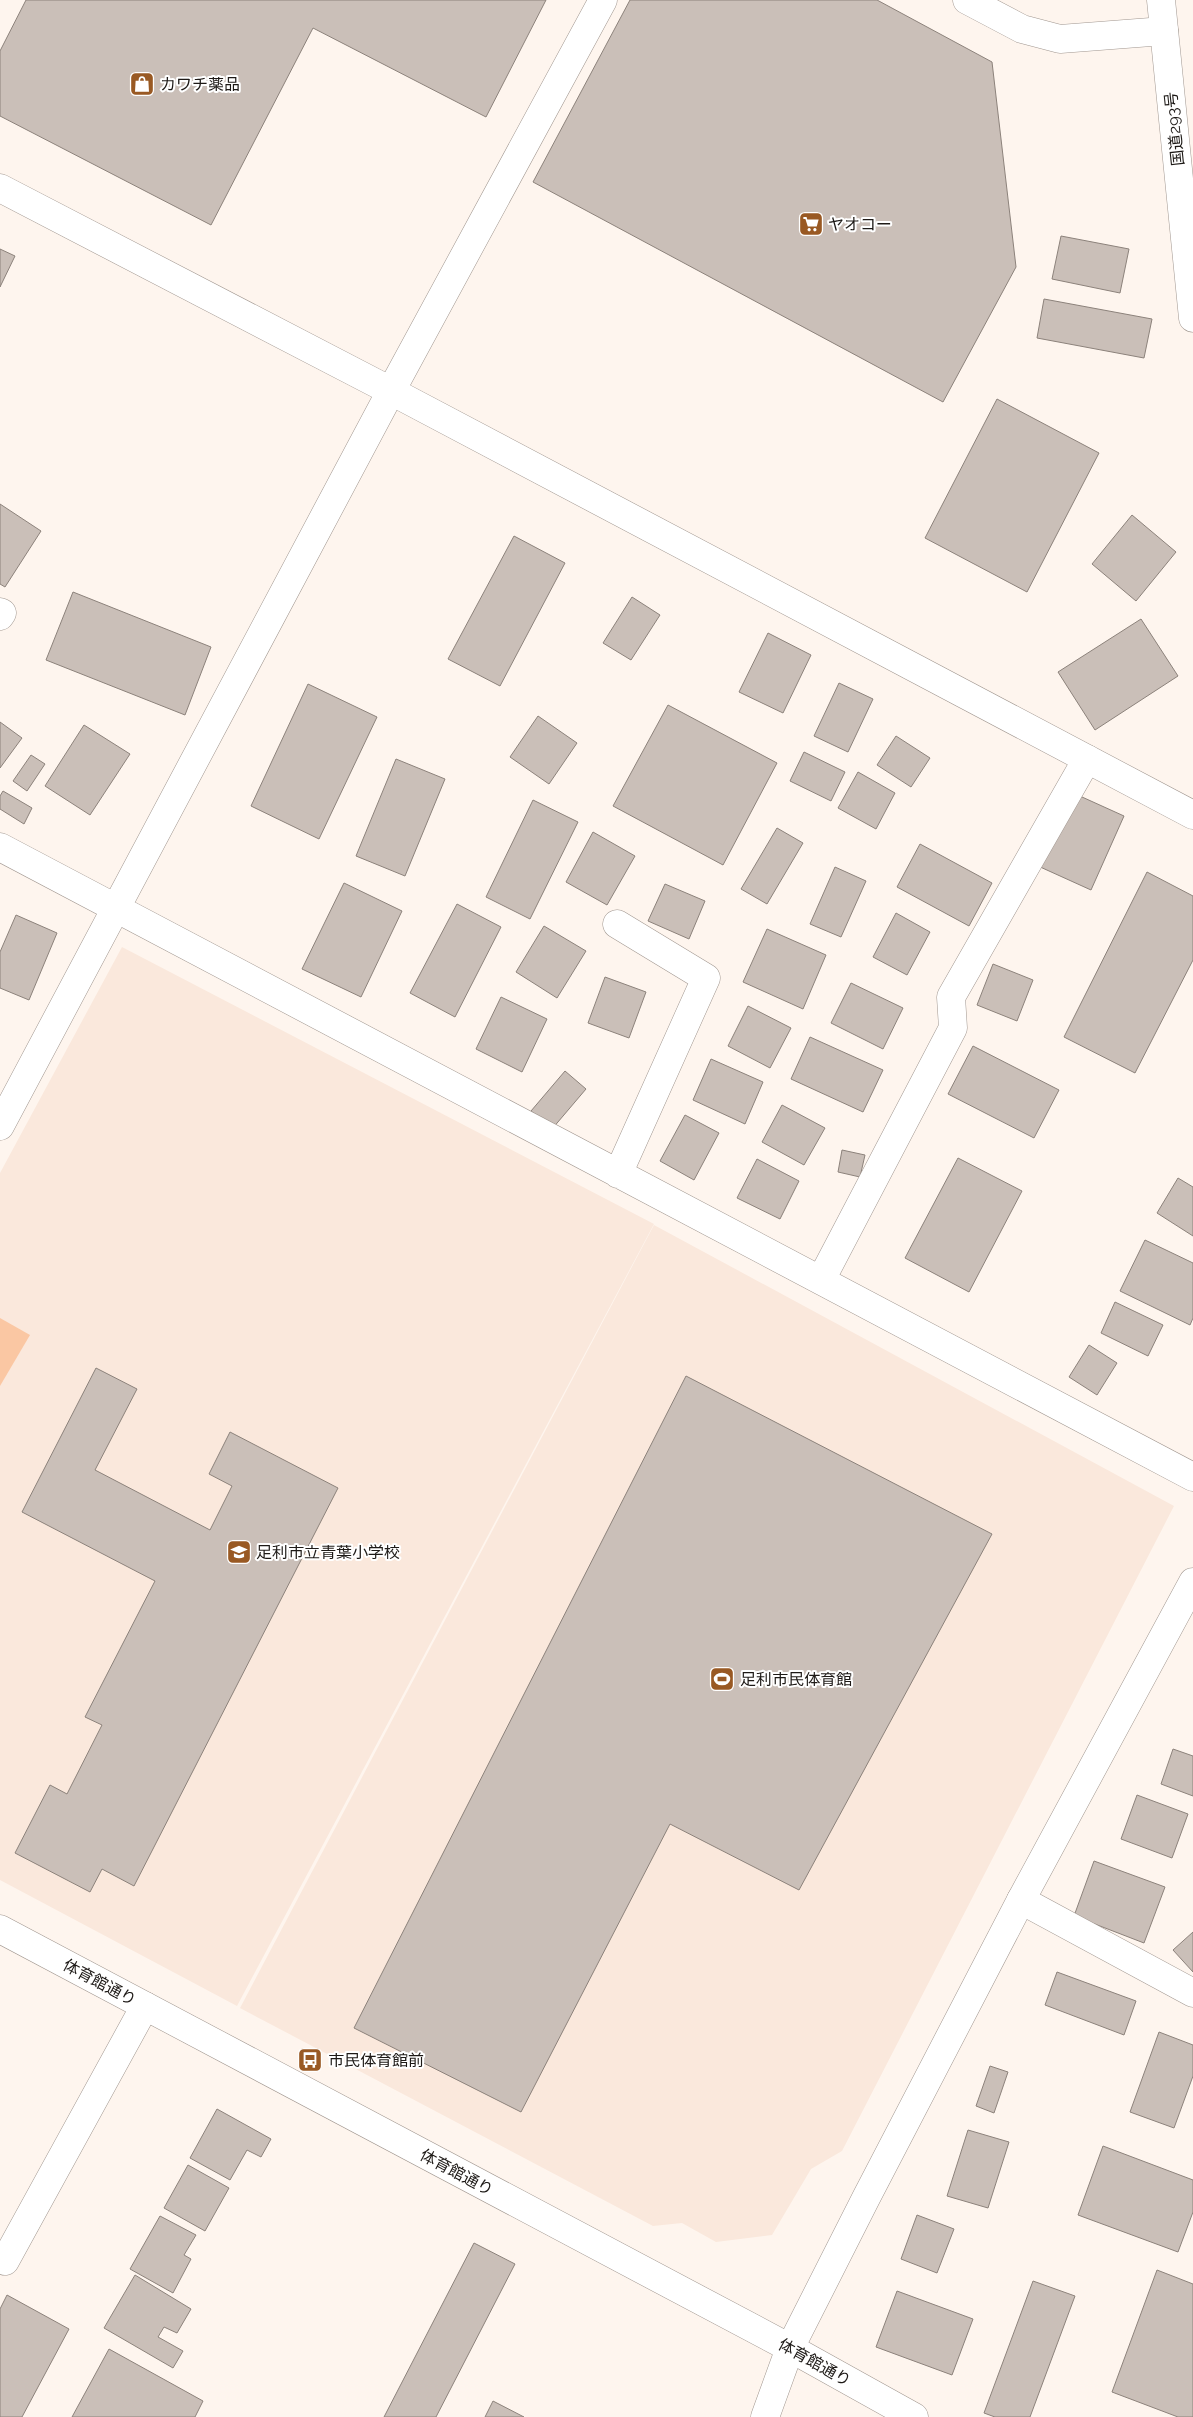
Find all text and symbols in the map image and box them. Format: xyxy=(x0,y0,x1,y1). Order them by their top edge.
shop icon: カワチ薬品 xyxy=(129,71,155,97)
place label: カワチ薬品 xyxy=(160,75,240,94)
street label: 国道293号 xyxy=(1161,91,1188,167)
supermarket icon: ヤオコー xyxy=(798,211,824,237)
place label: ヤオコー xyxy=(828,215,892,234)
school or university icon: 足利市立青葉小学校 xyxy=(226,1539,252,1565)
place label: 足利市立青葉小学校 xyxy=(256,1543,400,1562)
sports icon: 足利市民体育館 xyxy=(709,1666,735,1692)
place label: 足利市民体育館 xyxy=(740,1670,852,1689)
street label: 体育館通り xyxy=(60,1955,140,2010)
bus stop icon: 市民体育館前 xyxy=(297,2047,323,2073)
place label: 市民体育館前 xyxy=(328,2051,424,2070)
street label: 体育館通り xyxy=(417,2145,497,2200)
street label: 体育館通り xyxy=(775,2335,854,2390)

